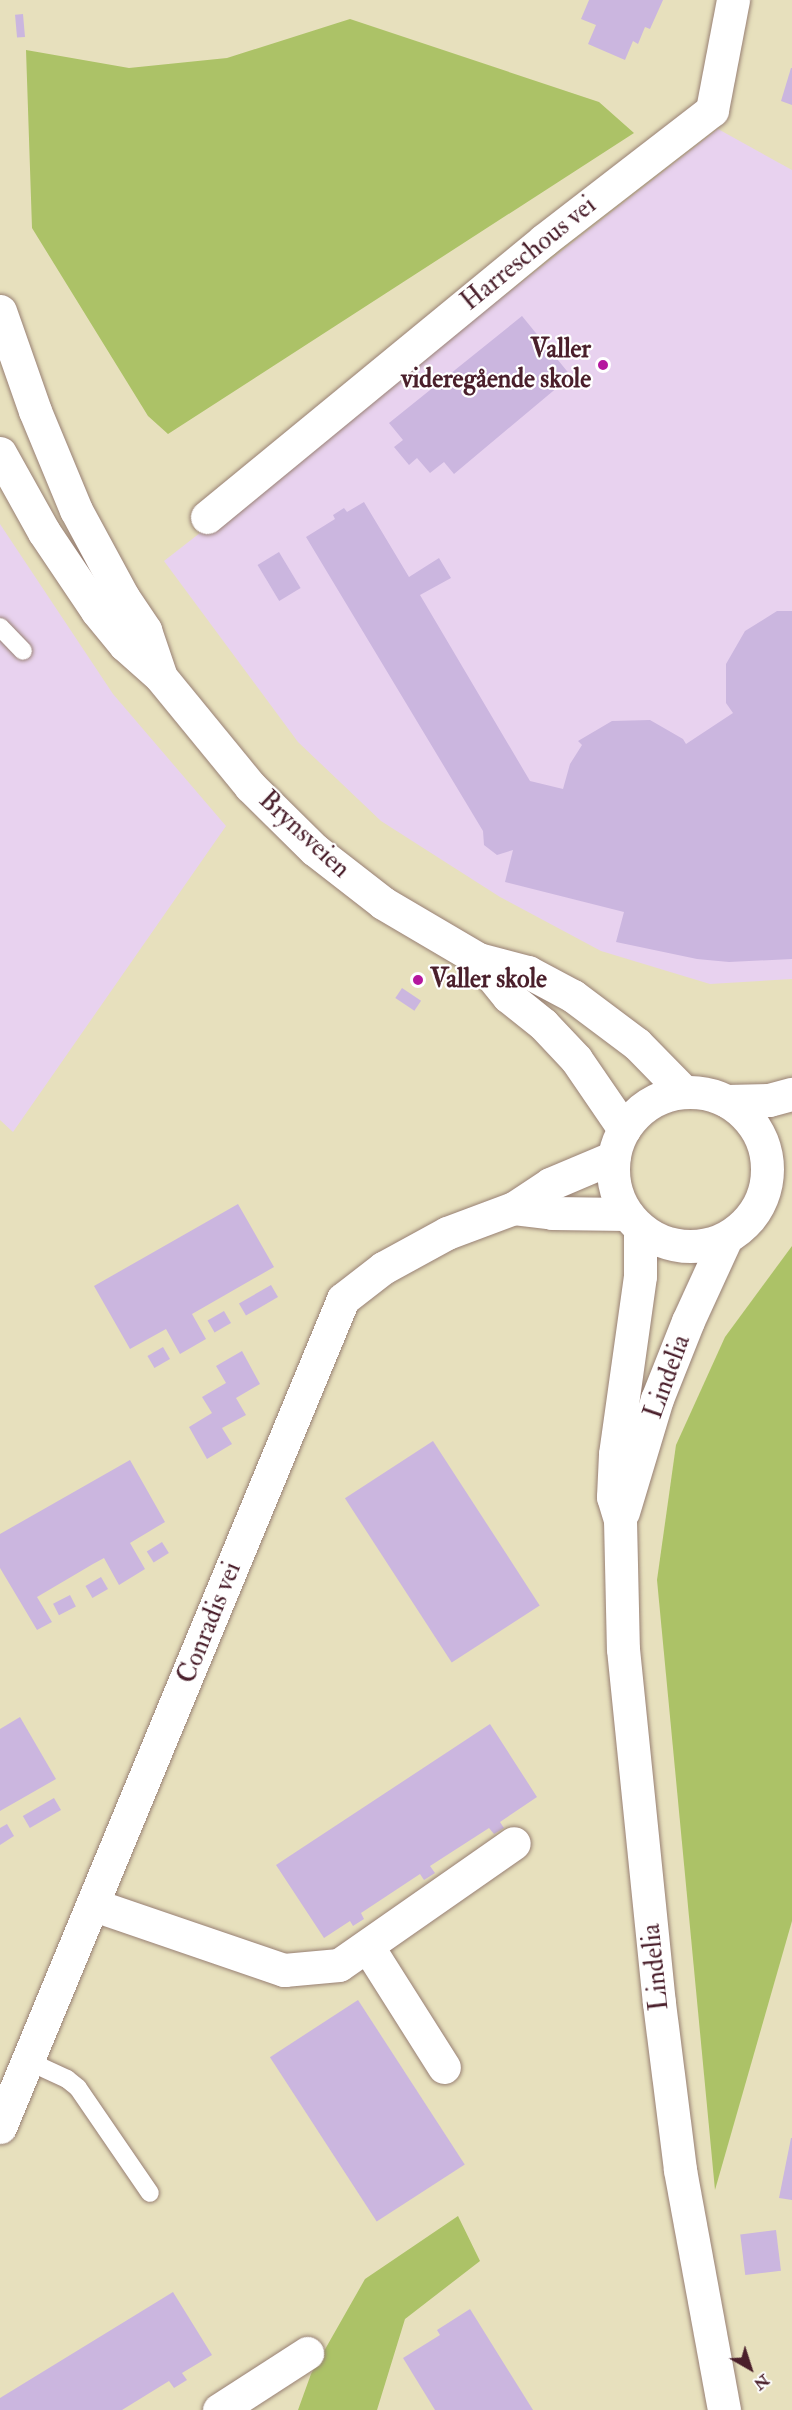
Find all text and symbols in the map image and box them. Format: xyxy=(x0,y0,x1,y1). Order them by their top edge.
street label: Harreschous vei xyxy=(455,190,603,318)
place label: Valler videregående skole xyxy=(401,334,591,396)
marker: Valler videregående skole xyxy=(596,358,610,372)
street label: Brynsveien xyxy=(252,785,356,885)
place label: Valler skole xyxy=(430,964,547,996)
marker: Valler skole xyxy=(411,973,425,987)
street label: Lindelia xyxy=(638,1331,698,1423)
street label: Conradis vei xyxy=(172,1558,248,1688)
street label: Lindelia xyxy=(636,1922,676,2012)
north arrow xyxy=(720,2338,780,2398)
text: N xyxy=(749,2370,773,2394)

